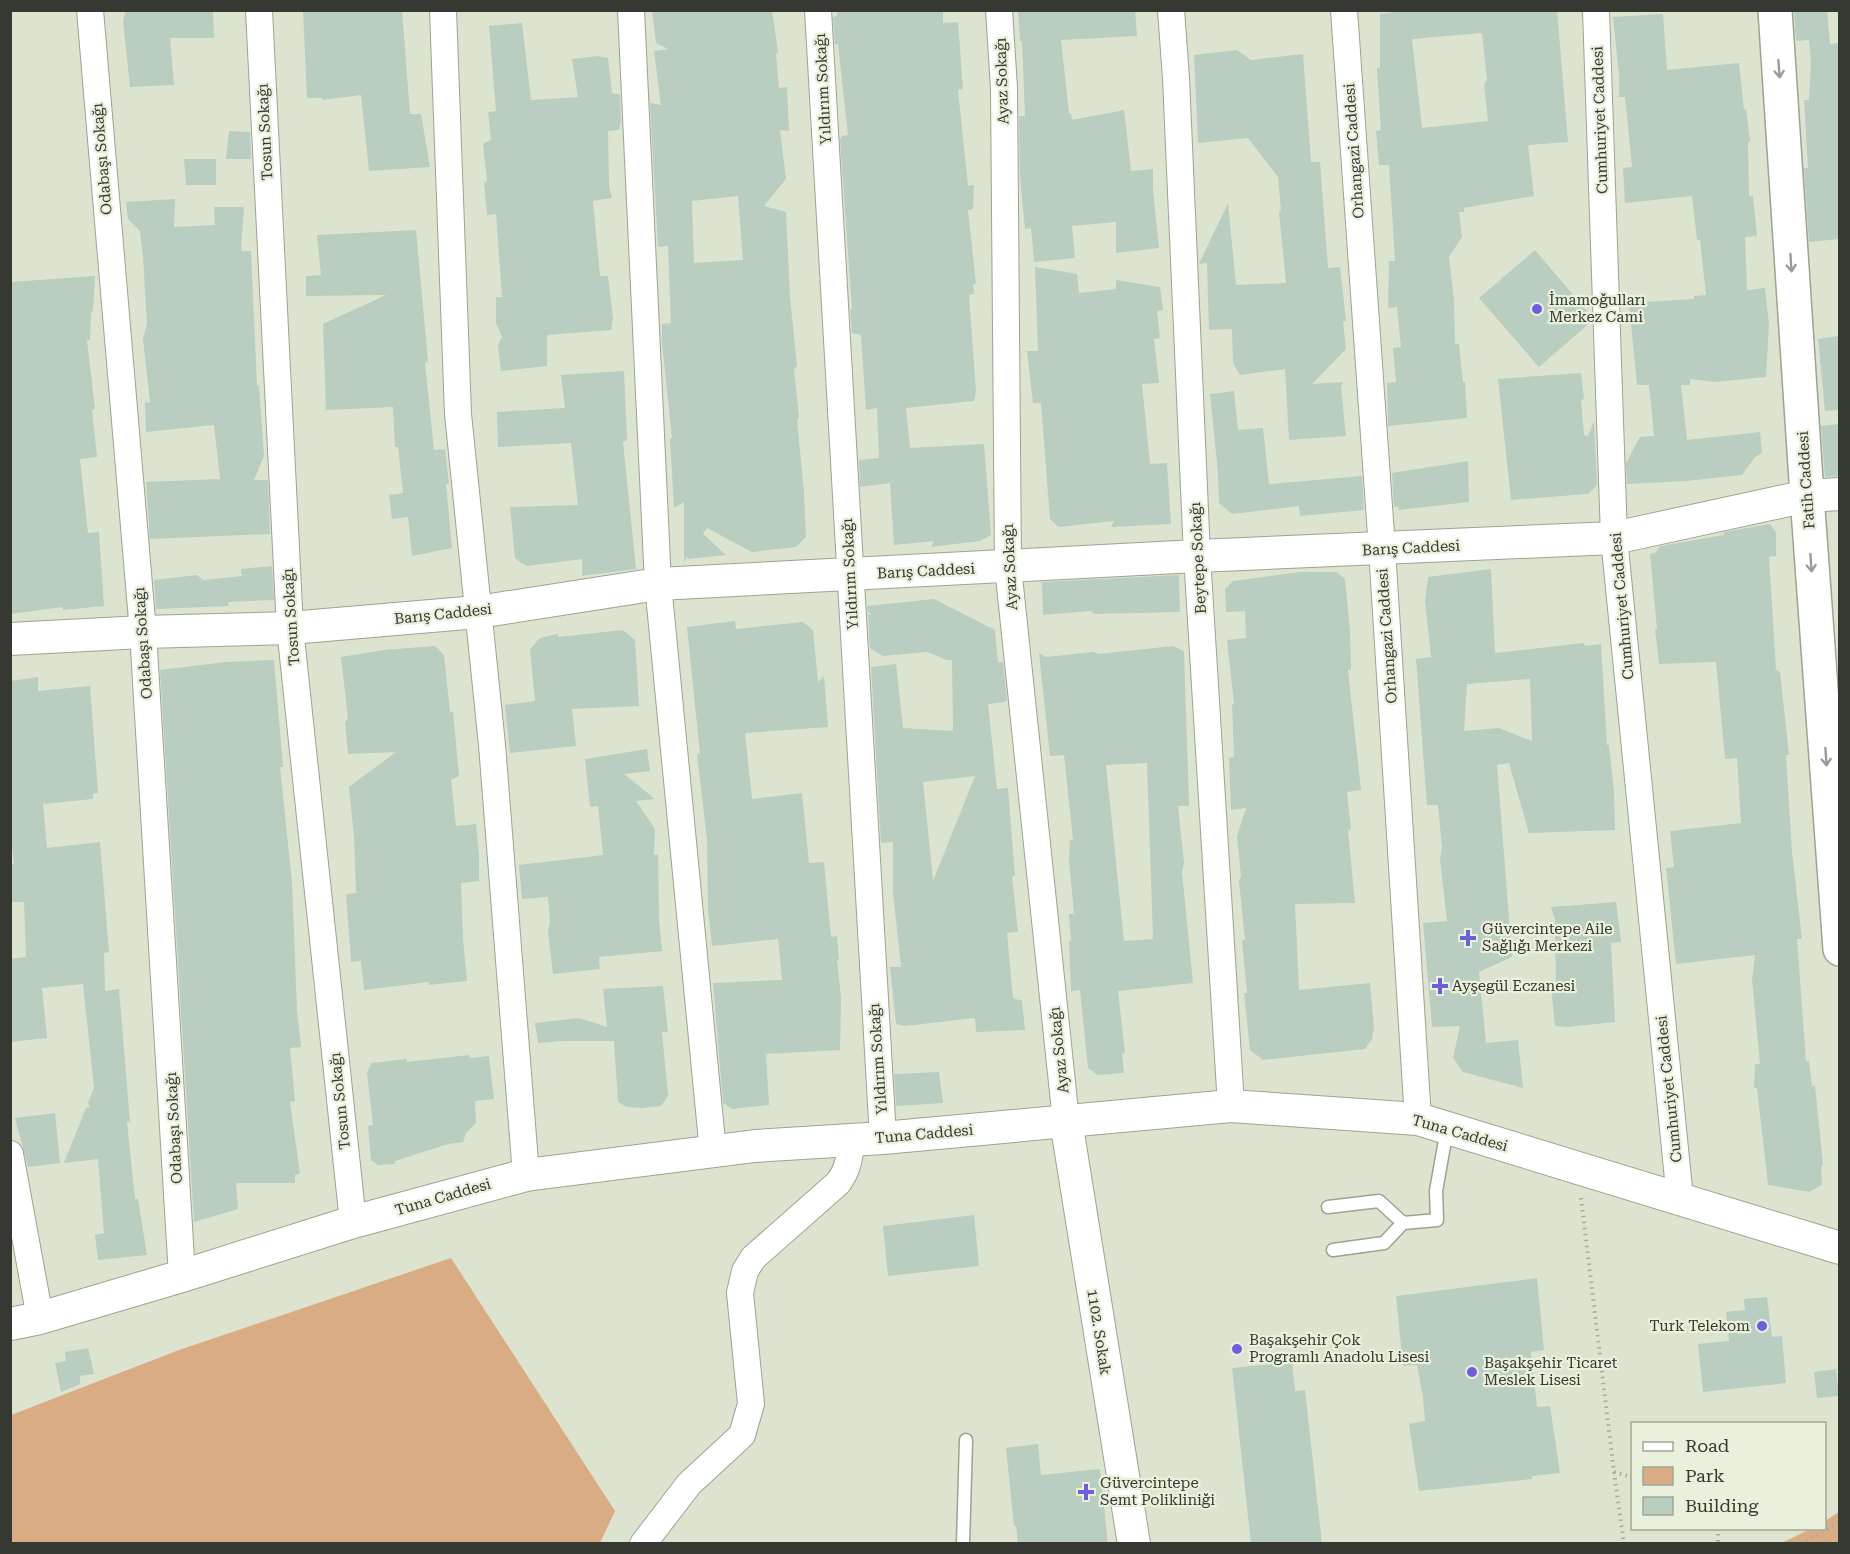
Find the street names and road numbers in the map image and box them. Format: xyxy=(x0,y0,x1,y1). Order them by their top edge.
street label: Yıldırım Sokağı xyxy=(811,33,835,145)
street label: Ayaz Sokağı xyxy=(991,37,1013,125)
street label: Cumhuriyet Caddesi xyxy=(1588,46,1612,194)
street label: Orhangazi Caddesi xyxy=(1340,82,1368,219)
street label: Tosun Sokağı xyxy=(253,83,277,181)
street label: Odabaşı Sokağı xyxy=(88,102,116,216)
street label: Fatih Caddesi xyxy=(1794,430,1818,530)
street label: Beytepe Sokağı xyxy=(1186,501,1210,615)
street label: Yıldırım Sokağı xyxy=(838,518,862,630)
street label: Ayaz Sokağı xyxy=(999,523,1021,611)
street label: Cumhuriyet Caddesi xyxy=(1607,531,1637,680)
street label: Barış Caddesi xyxy=(1362,536,1461,560)
street label: Barış Caddesi xyxy=(877,559,976,583)
street label: Orhangazi Caddesi xyxy=(1373,567,1401,704)
street label: Tosun Sokağı xyxy=(279,568,303,666)
street label: Odabaşı Sokağı xyxy=(130,586,156,700)
street label: Barış Caddesi xyxy=(393,600,493,628)
street label: Yıldırım Sokağı xyxy=(865,1002,891,1115)
street label: Ayaz Sokağı xyxy=(1045,1006,1072,1094)
street label: Cumhuriyet Caddesi xyxy=(1652,1014,1686,1163)
street label: Tosun Sokağı xyxy=(326,1051,354,1150)
street label: Odabaşı Sokağı xyxy=(162,1071,186,1185)
street label: Tuna Caddesi xyxy=(1410,1111,1510,1155)
street label: Tuna Caddesi xyxy=(874,1121,974,1147)
street label: Tuna Caddesi xyxy=(393,1175,493,1219)
street label: 1102. Sokak xyxy=(1083,1288,1115,1377)

